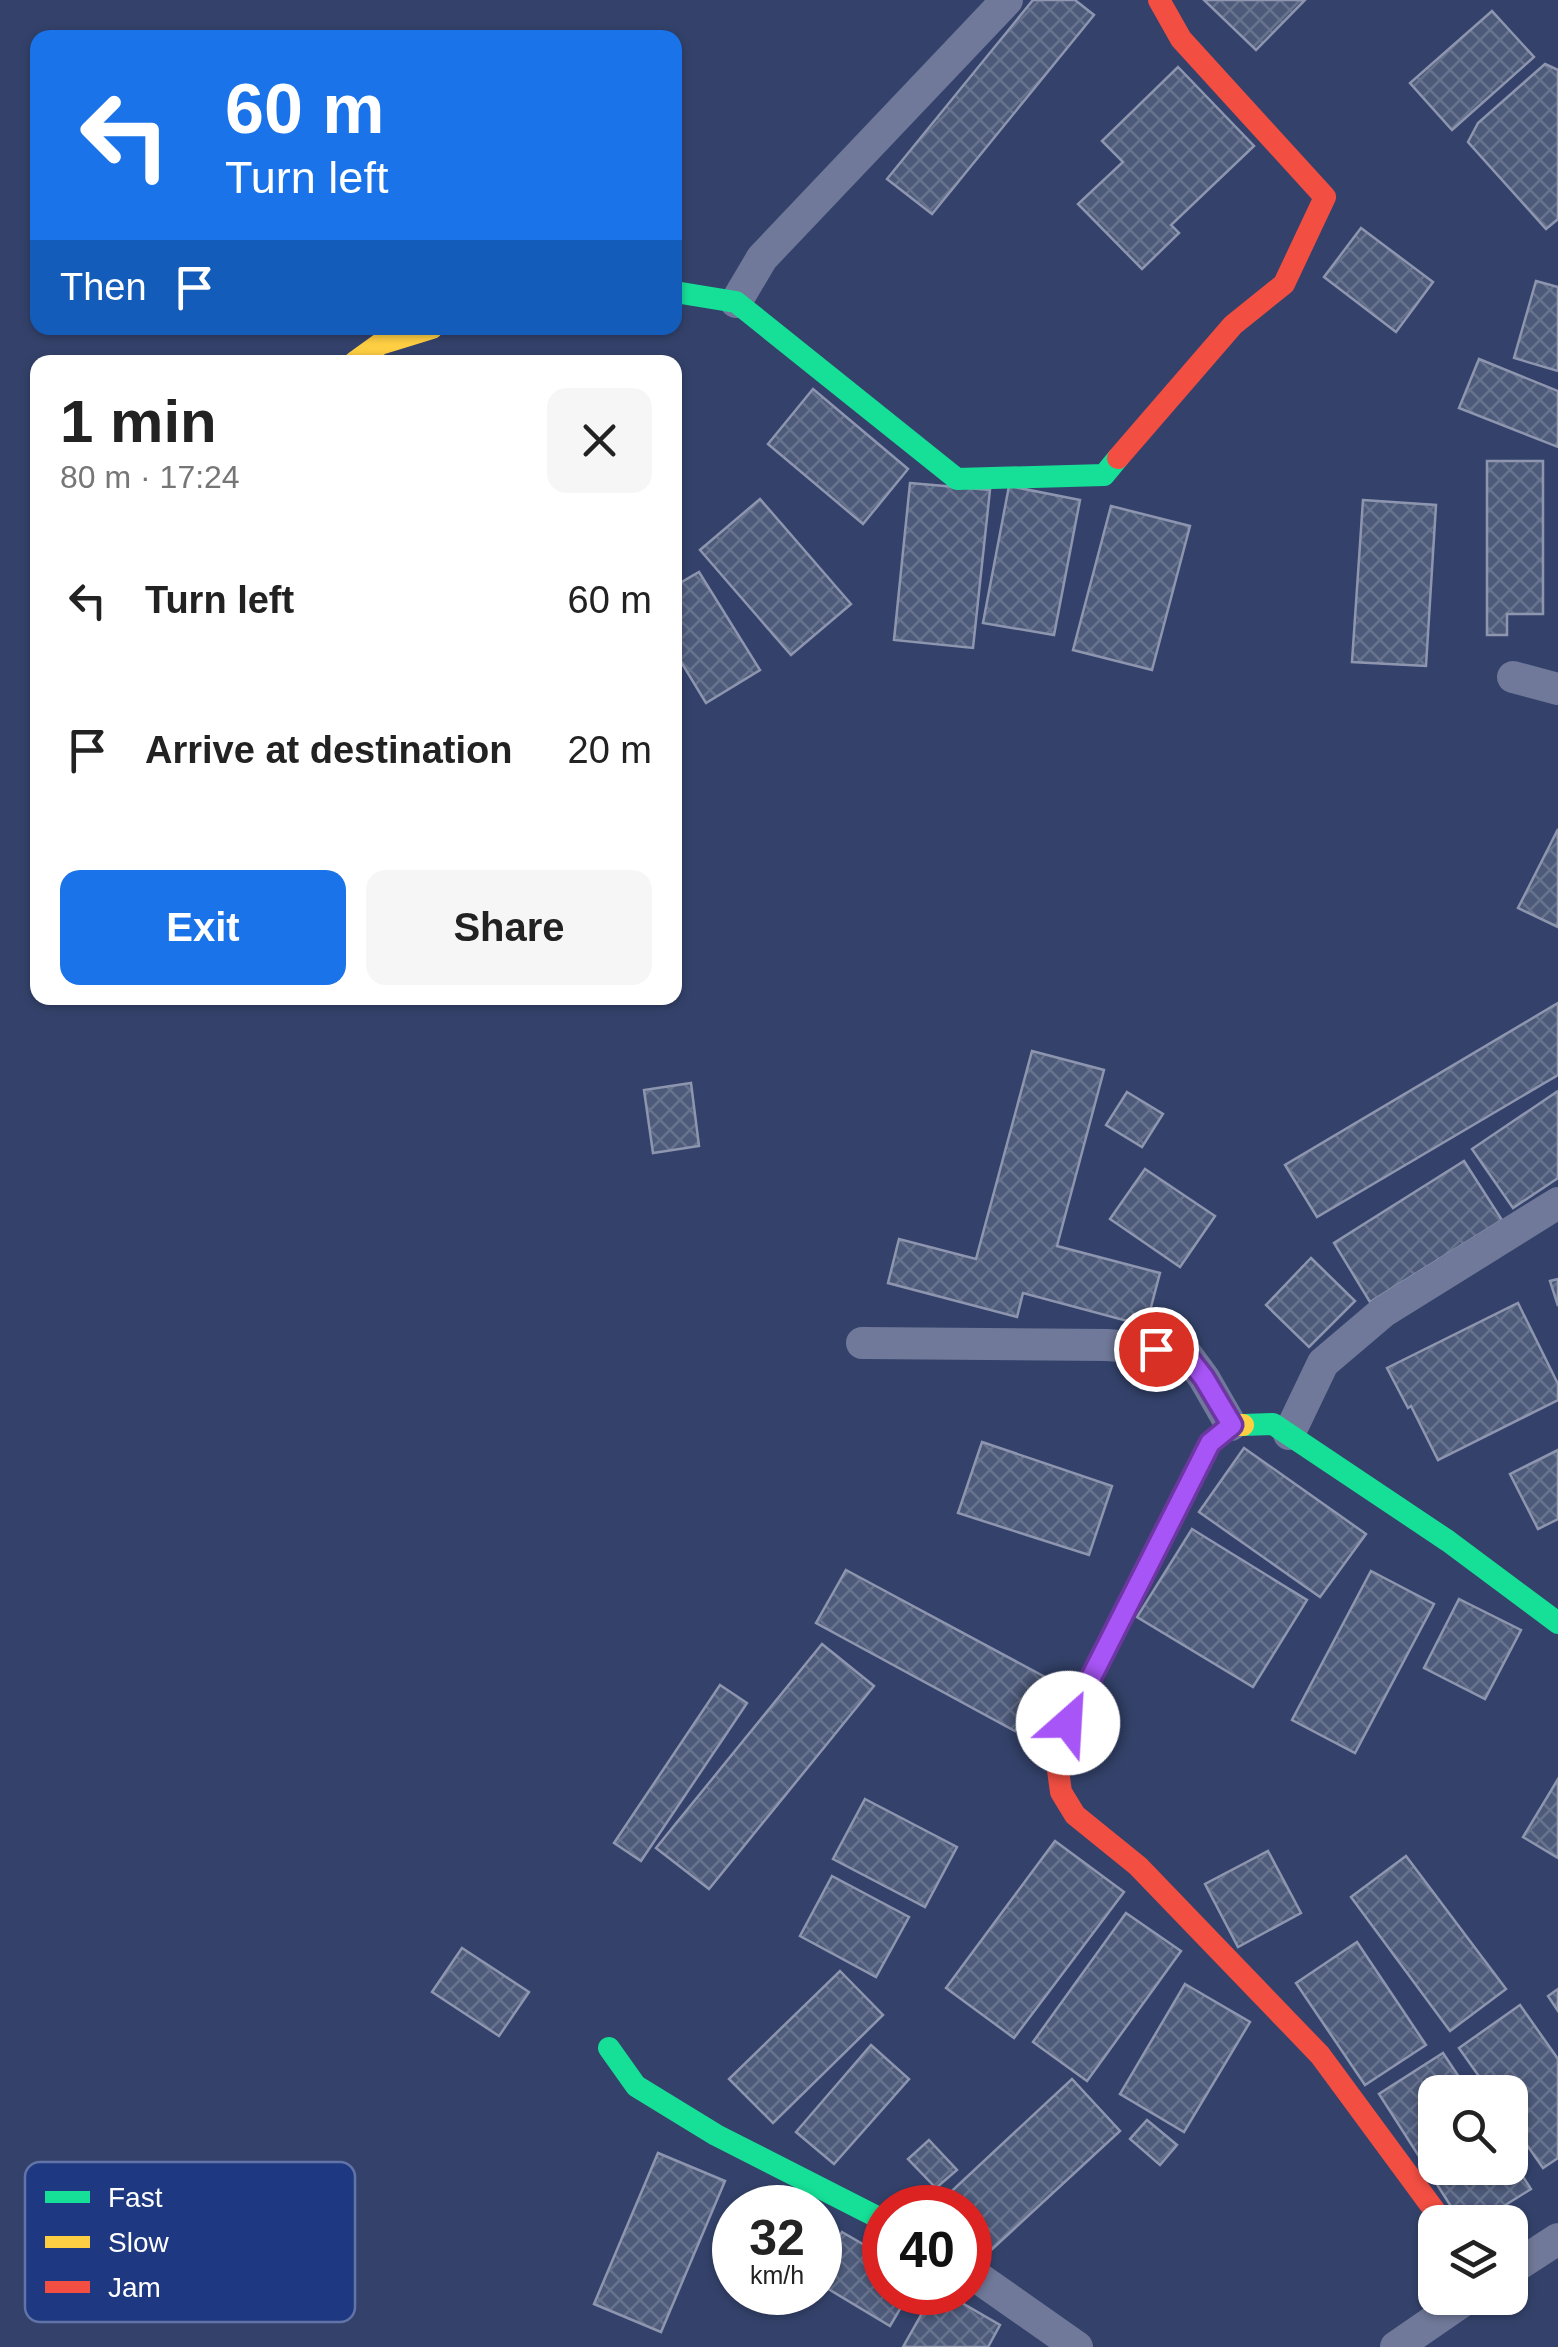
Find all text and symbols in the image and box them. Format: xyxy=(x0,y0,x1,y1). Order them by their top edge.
icon: left xyxy=(60,70,190,200)
text: 60 m xyxy=(225,70,385,148)
text: Turn left xyxy=(225,152,388,203)
icon: arrive xyxy=(167,260,222,315)
text: Then xyxy=(60,266,147,308)
text: 1 min xyxy=(60,388,217,455)
button: close xyxy=(547,388,652,493)
text: 80 m · 17:24 xyxy=(60,459,240,495)
icon: left xyxy=(60,573,115,628)
text: Turn left xyxy=(145,579,294,621)
text: 60 m xyxy=(568,579,652,621)
icon: arrive xyxy=(60,723,115,778)
text: Arrive at destination xyxy=(145,729,512,771)
text: 20 m xyxy=(568,729,652,771)
button: Exit xyxy=(60,870,346,985)
button: Share xyxy=(366,870,652,985)
pin xyxy=(1114,1307,1199,1392)
icon: arrive xyxy=(1129,1322,1184,1377)
position arrow xyxy=(1016,1671,1120,1775)
map controls xyxy=(1418,2075,1528,2315)
button: search xyxy=(1418,2075,1528,2185)
legend xyxy=(25,2162,355,2322)
text: Fast xyxy=(108,2182,163,2213)
speed limit sign: 40 xyxy=(862,2185,992,2315)
button: layers xyxy=(1418,2205,1528,2315)
text: 32 xyxy=(749,2210,805,2266)
text: Slow xyxy=(108,2227,169,2258)
text: km/h xyxy=(750,2261,804,2289)
text: Jam xyxy=(108,2272,161,2303)

